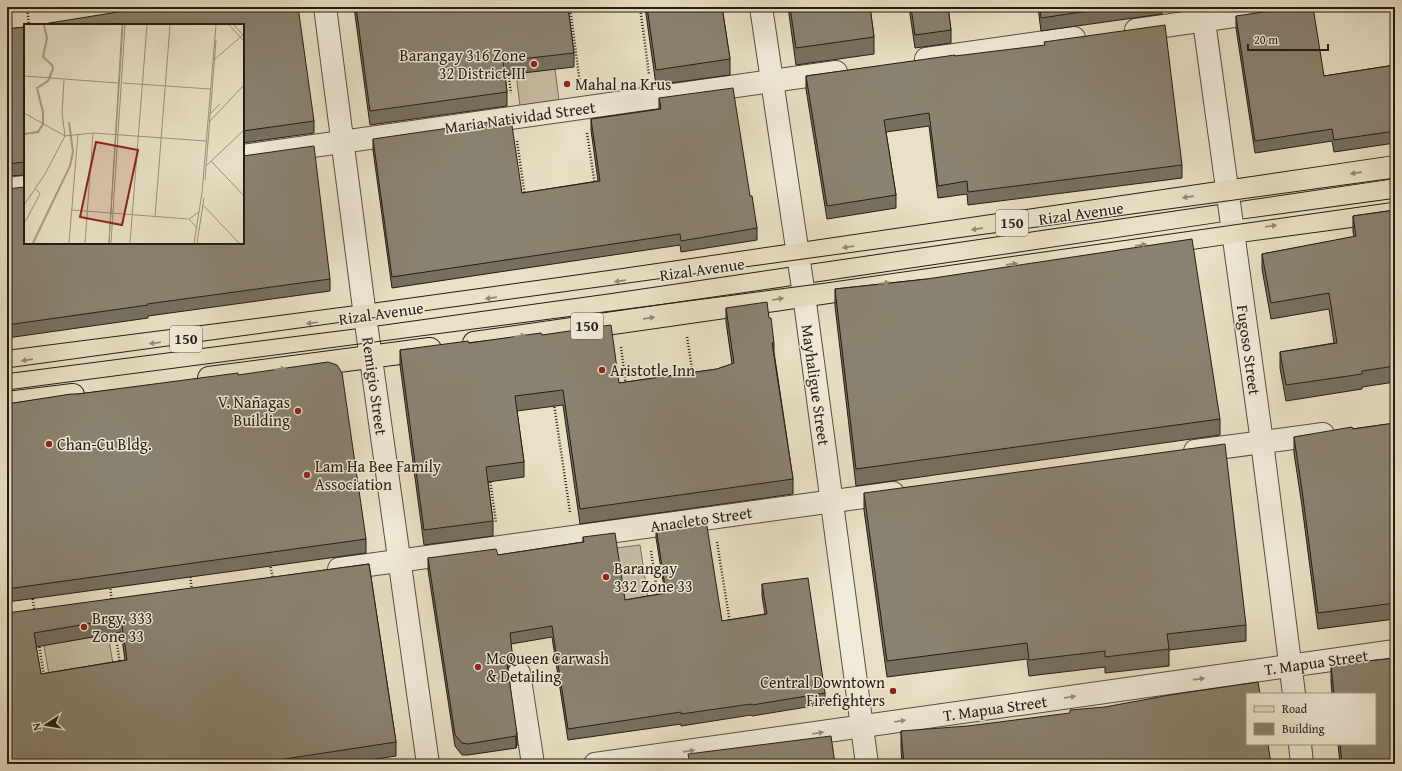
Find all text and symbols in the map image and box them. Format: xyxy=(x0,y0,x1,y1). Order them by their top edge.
inset map xyxy=(24,24,244,244)
scale bar xyxy=(1248,26,1328,52)
text: 20 m xyxy=(1254,31,1278,48)
place label: Barangay 316 Zone 32 District III xyxy=(400,43,526,85)
marker: Barangay 316 Zone 32 District III xyxy=(529,59,539,69)
place label: Mahal na Krus xyxy=(575,72,671,96)
marker: Mahal na Krus xyxy=(562,79,572,89)
street label: Maria Natividad Street xyxy=(443,94,597,139)
one-way arrow xyxy=(1350,170,1362,176)
one-way arrow xyxy=(1182,194,1195,200)
street label: Rizal Avenue xyxy=(1037,195,1125,231)
road number: 150 xyxy=(996,210,1028,236)
one-way arrow xyxy=(1265,223,1277,230)
one-way arrow xyxy=(971,226,983,232)
one-way arrow xyxy=(1135,242,1147,248)
one-way arrow xyxy=(842,245,854,251)
street label: Rizal Avenue xyxy=(658,251,746,287)
one-way arrow xyxy=(1006,261,1018,267)
one-way arrow xyxy=(614,278,626,284)
one-way arrow xyxy=(878,280,890,286)
street label: Rizal Avenue xyxy=(337,295,425,331)
one-way arrow xyxy=(485,295,497,301)
one-way arrow xyxy=(772,296,784,302)
street label: Fugoso Street xyxy=(1231,303,1267,397)
road number: 150 xyxy=(571,313,603,339)
one-way arrow xyxy=(643,314,655,320)
one-way arrow xyxy=(306,319,318,326)
street label: Mayhaligue Street xyxy=(796,323,836,448)
road number: 150 xyxy=(170,326,202,352)
one-way arrow xyxy=(514,333,526,339)
street label: Remigio Street xyxy=(356,335,394,437)
one-way arrow xyxy=(149,340,162,346)
one-way arrow xyxy=(20,357,33,363)
place label: Aristotle Inn xyxy=(610,358,695,382)
one-way arrow xyxy=(274,365,287,372)
marker: Aristotle Inn xyxy=(597,365,607,375)
place label: V. Nañagas Building xyxy=(218,390,290,432)
marker: V. Nañagas Building xyxy=(293,406,303,416)
place label: Chan-Cu Bldg. xyxy=(57,432,152,456)
marker: Chan-Cu Bldg. xyxy=(44,439,54,449)
place label: Lam Ha Bee Family Association xyxy=(315,454,441,496)
marker: Lam Ha Bee Family Association xyxy=(302,470,312,480)
street label: Anacleto Street xyxy=(648,500,754,538)
place label: Barangay 332 Zone 33 xyxy=(614,556,693,598)
marker: Barangay 332 Zone 33 xyxy=(601,572,611,582)
place label: Brgy. 333 Zone 33 xyxy=(92,606,153,648)
marker: Brgy. 333 Zone 33 xyxy=(79,622,89,632)
street label: T. Mapua Street xyxy=(1262,643,1370,681)
place label: McQueen Carwash & Detailing xyxy=(486,646,609,688)
marker: McQueen Carwash & Detailing xyxy=(473,662,483,672)
place label: Central Downtown Firefighters xyxy=(760,670,885,712)
one-way arrow xyxy=(1193,676,1205,682)
marker: Central Downtown Firefighters xyxy=(888,686,898,696)
street label: T. Mapua Street xyxy=(941,689,1049,727)
legend xyxy=(1246,693,1376,745)
one-way arrow xyxy=(1064,694,1077,700)
text: Road xyxy=(1282,700,1308,717)
north arrow xyxy=(26,705,66,745)
one-way arrow xyxy=(894,718,906,724)
text: Building xyxy=(1282,720,1325,737)
text: N xyxy=(27,721,45,732)
one-way arrow xyxy=(812,730,824,736)
one-way arrow xyxy=(683,748,695,754)

